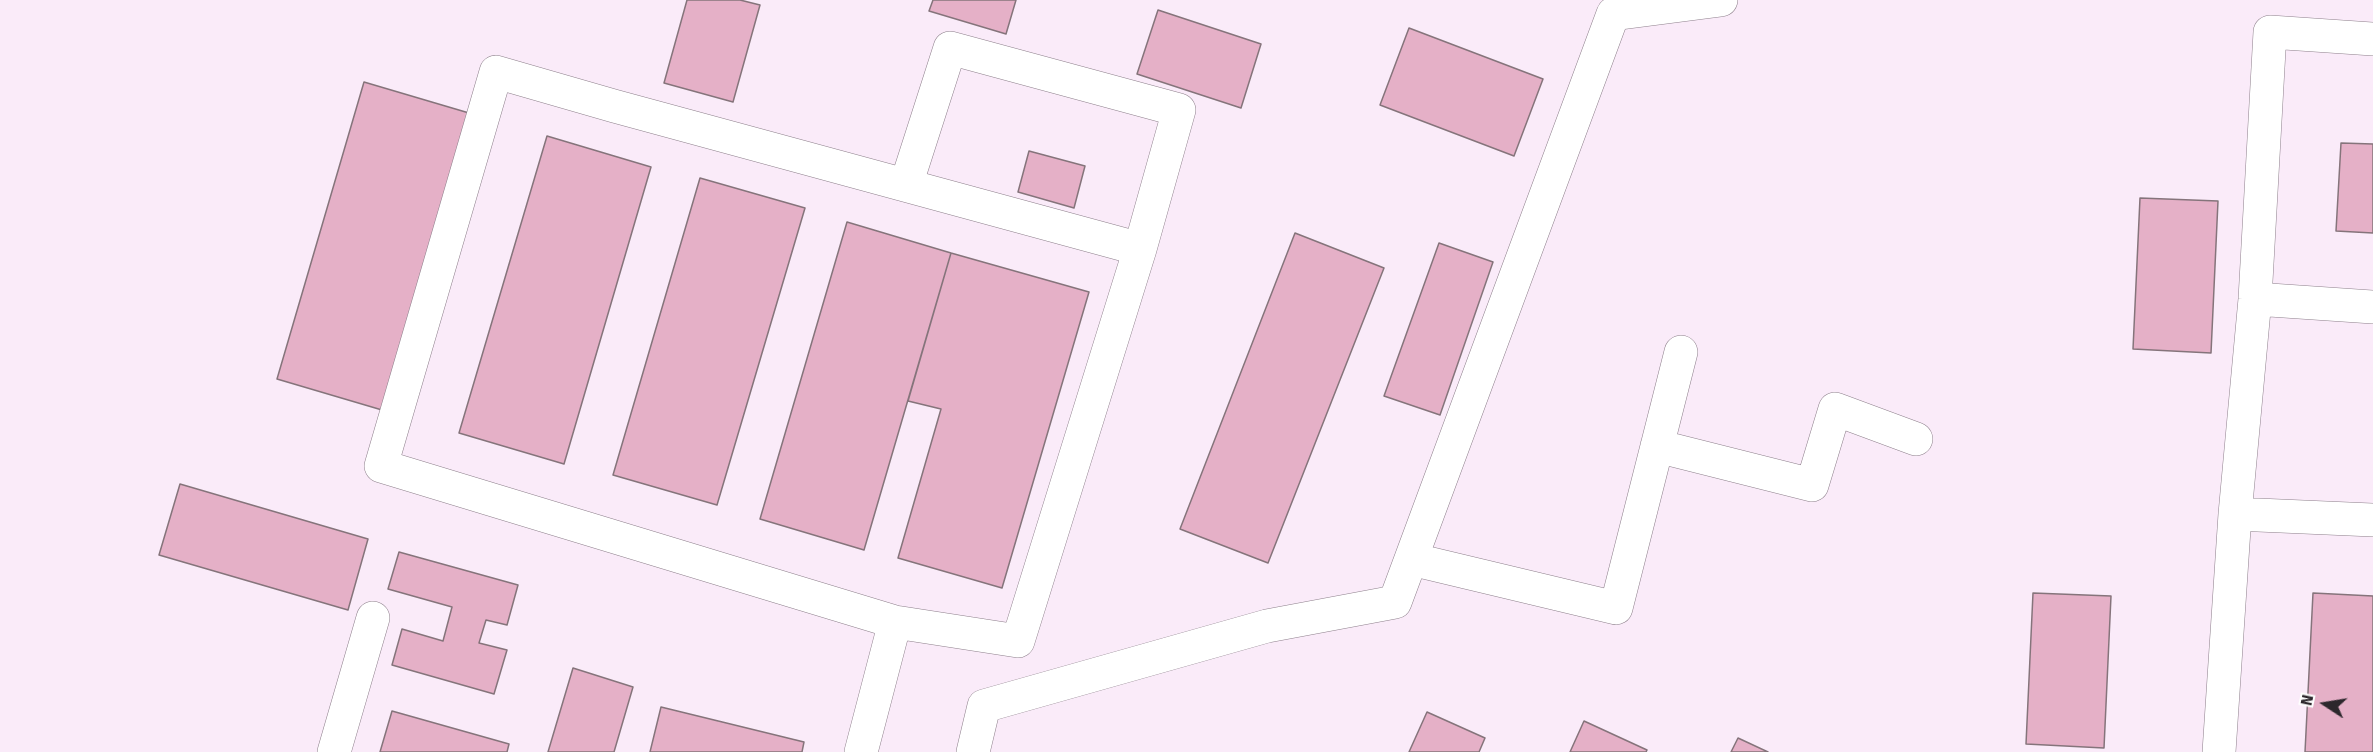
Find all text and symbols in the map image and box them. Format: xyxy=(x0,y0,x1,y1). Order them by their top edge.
north arrow xyxy=(2295,674,2355,734)
text: N xyxy=(2297,693,2317,707)

